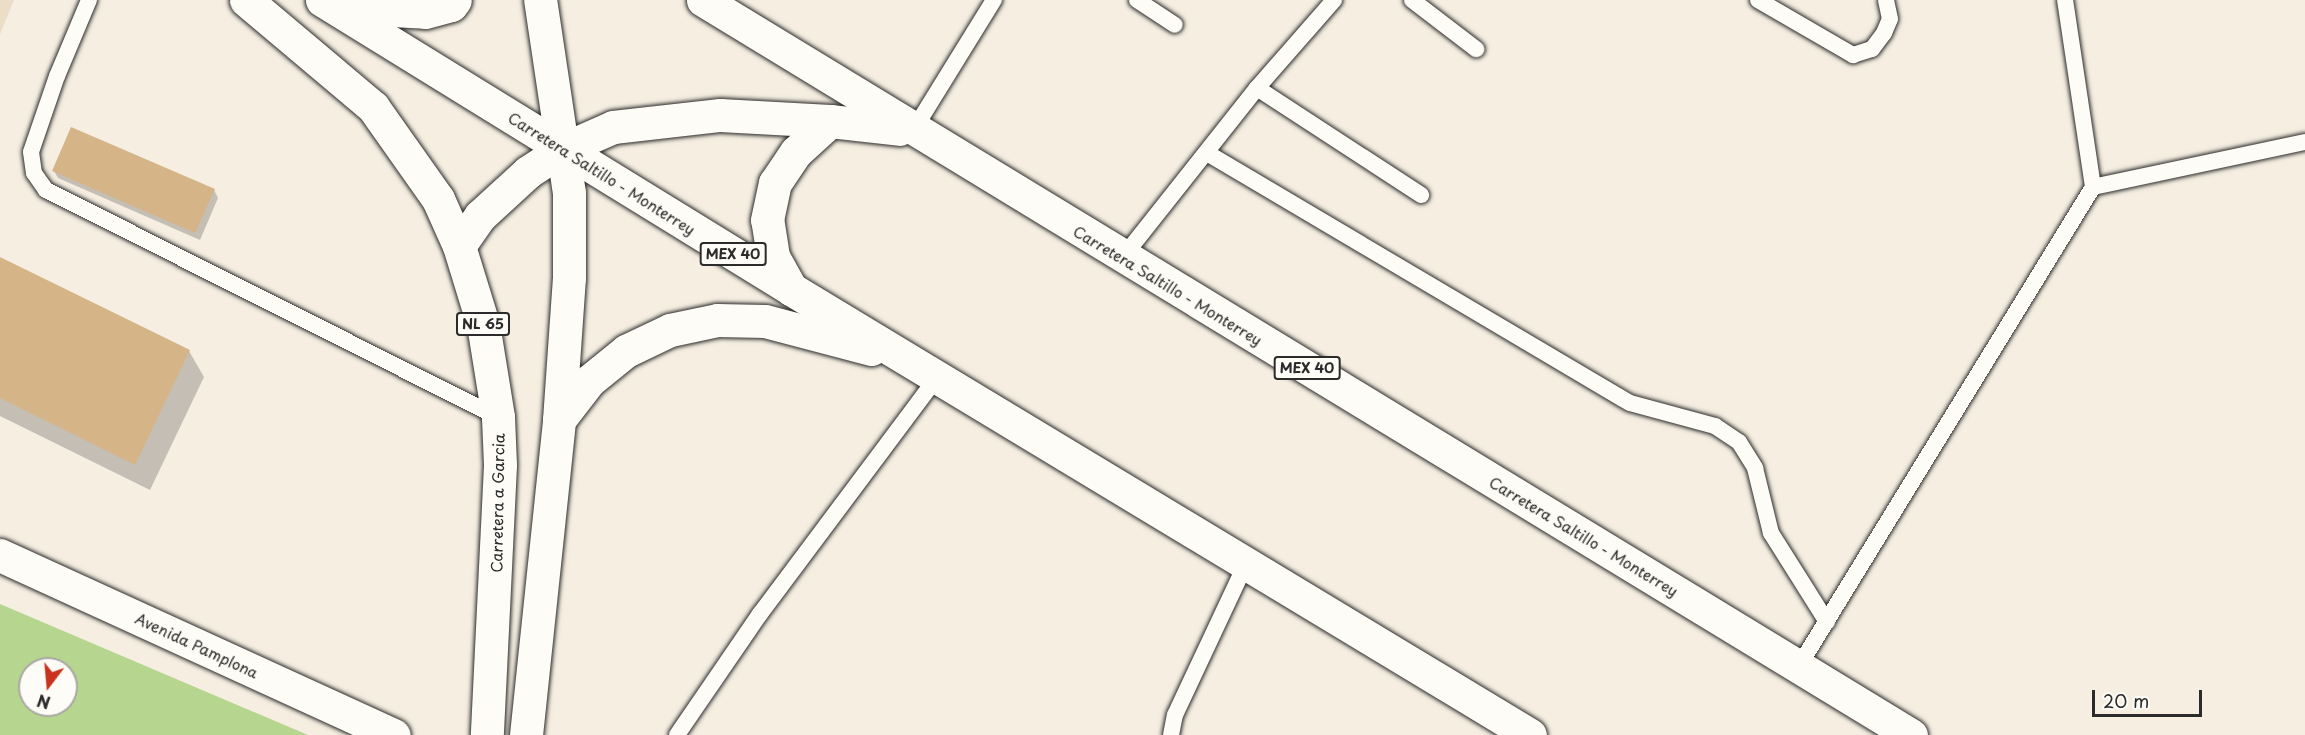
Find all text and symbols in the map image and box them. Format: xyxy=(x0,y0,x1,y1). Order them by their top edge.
street label: Carretera Saltillo - Monterrey xyxy=(505,108,699,238)
street label: Carretera Saltillo - Monterrey xyxy=(1070,221,1266,349)
road number: MEX 40 xyxy=(698,243,768,265)
road number: NL 65 xyxy=(454,313,512,335)
road number: MEX 40 xyxy=(1272,357,1342,379)
street label: Carretera a Garcia xyxy=(487,433,507,573)
street label: Carretera Saltillo - Monterrey xyxy=(1486,472,1682,600)
street label: Avenida Pamplona xyxy=(133,609,261,681)
north arrow xyxy=(18,657,78,717)
scale bar xyxy=(2095,678,2204,716)
text: 20 m xyxy=(2103,687,2149,714)
text: N xyxy=(34,689,53,716)

